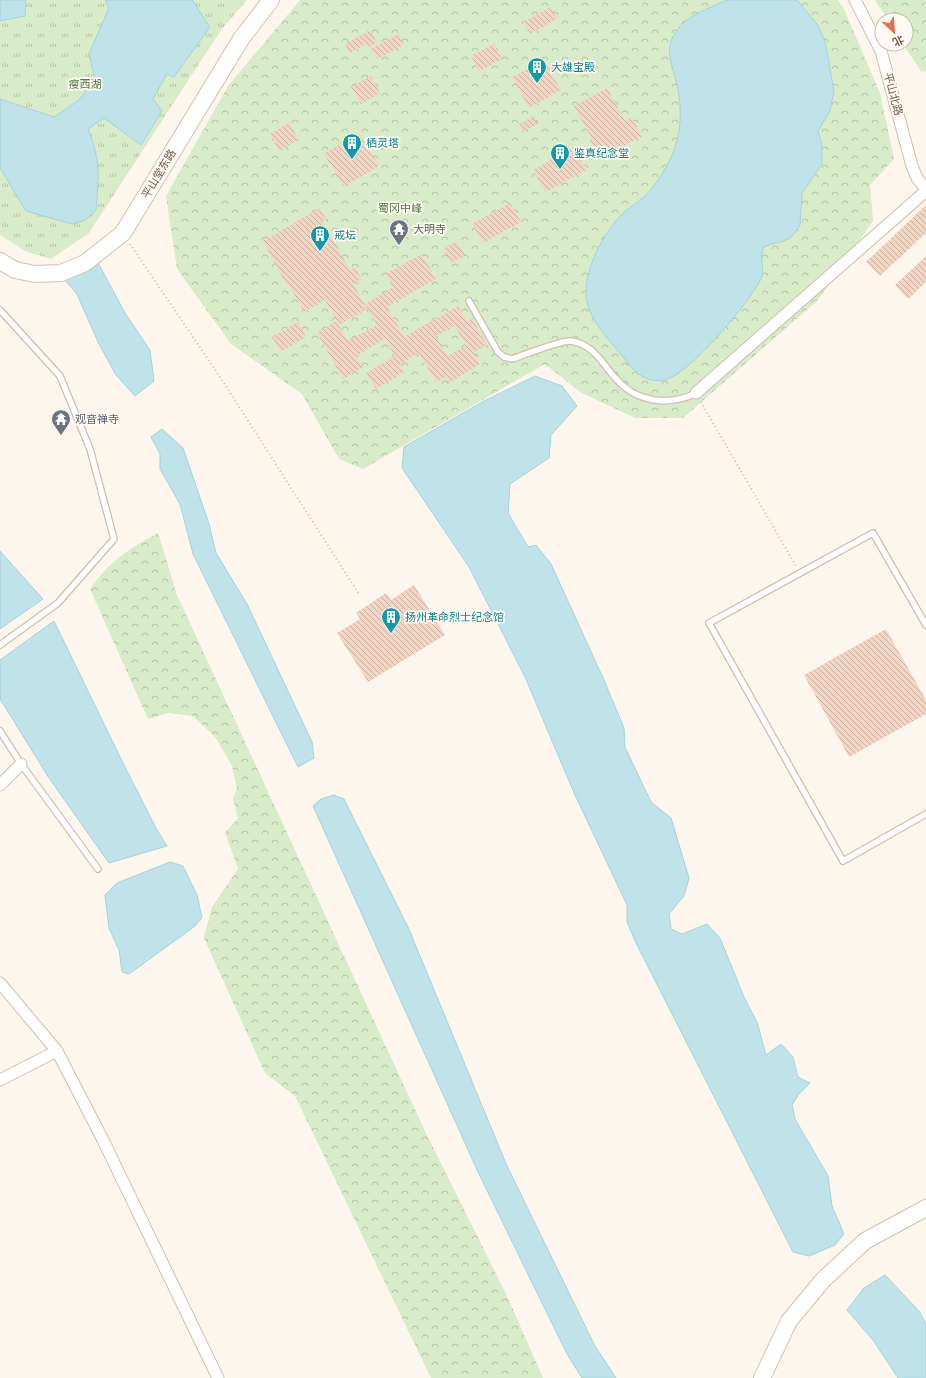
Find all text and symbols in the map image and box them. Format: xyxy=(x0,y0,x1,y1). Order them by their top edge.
north arrow xyxy=(874,12,914,52)
text: 北 xyxy=(890,32,906,49)
building icon: 大雄宝殿 xyxy=(526,56,548,84)
place label: 大雄宝殿 xyxy=(551,61,595,74)
street label: 平山北路 xyxy=(881,71,905,117)
park label: 瘦西湖 xyxy=(69,78,102,91)
building icon: 栖灵塔 xyxy=(341,132,363,160)
place label: 栖灵塔 xyxy=(366,137,399,150)
building icon: 鉴真纪念堂 xyxy=(549,142,571,170)
street label: 平山堂东路 xyxy=(139,147,179,201)
place label: 鉴真纪念堂 xyxy=(574,147,629,160)
park label: 蜀冈中峰 xyxy=(378,202,422,215)
temple icon: 大明寺 xyxy=(388,218,410,246)
place label: 大明寺 xyxy=(413,223,446,236)
building icon: 戒坛 xyxy=(309,224,331,252)
place label: 戒坛 xyxy=(334,229,356,242)
temple icon: 观音禅寺 xyxy=(50,408,72,436)
place label: 观音禅寺 xyxy=(75,413,119,426)
building icon: 扬州革命烈士纪念馆 xyxy=(380,606,402,634)
place label: 扬州革命烈士纪念馆 xyxy=(405,611,504,624)

